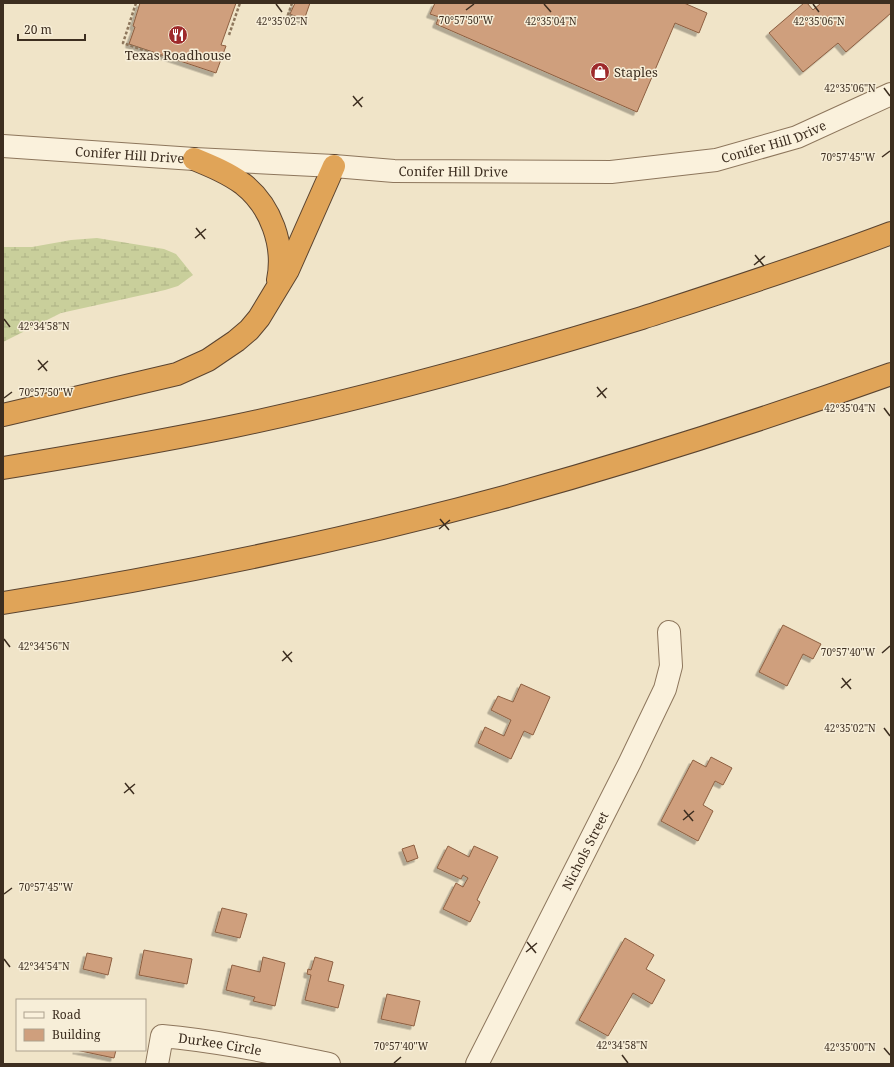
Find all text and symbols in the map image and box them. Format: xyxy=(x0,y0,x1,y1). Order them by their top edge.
text: 70°57'50"W xyxy=(439,13,494,27)
text: 42°35'02"N xyxy=(256,14,308,28)
text: 42°35'04"N xyxy=(525,14,577,28)
text: 42°35'06"N xyxy=(793,14,845,28)
scale bar xyxy=(18,16,85,42)
text: 20 m xyxy=(24,21,52,38)
restaurant icon: Texas Roadhouse xyxy=(167,24,189,46)
place label: Texas Roadhouse xyxy=(125,46,231,64)
shop icon: Staples xyxy=(589,61,611,83)
place label: Staples xyxy=(614,63,658,81)
text: 42°35'06"N xyxy=(824,81,876,95)
street label: Conifer Hill Drive xyxy=(719,116,829,167)
street label: Conifer Hill Drive xyxy=(74,142,185,167)
text: 70°57'45"W xyxy=(821,150,876,164)
street label: Conifer Hill Drive xyxy=(398,162,508,181)
text: 42°34'58"N xyxy=(18,319,70,333)
text: 70°57'50"W xyxy=(19,385,74,399)
text: 42°35'04"N xyxy=(824,401,876,415)
text: 42°34'56"N xyxy=(18,639,70,653)
text: 70°57'40"W xyxy=(821,645,876,659)
text: 42°35'02"N xyxy=(824,721,876,735)
street label: Nichols Street xyxy=(558,808,613,893)
text: 70°57'45"W xyxy=(19,880,74,894)
text: 42°34'54"N xyxy=(18,959,70,973)
legend xyxy=(16,999,146,1051)
text: Road xyxy=(52,1006,82,1023)
text: Building xyxy=(52,1026,101,1043)
street label: Durkee Circle xyxy=(177,1029,263,1059)
text: 42°34'58"N xyxy=(596,1038,648,1052)
text: 70°57'40"W xyxy=(374,1039,429,1053)
text: 42°35'00"N xyxy=(824,1040,876,1054)

